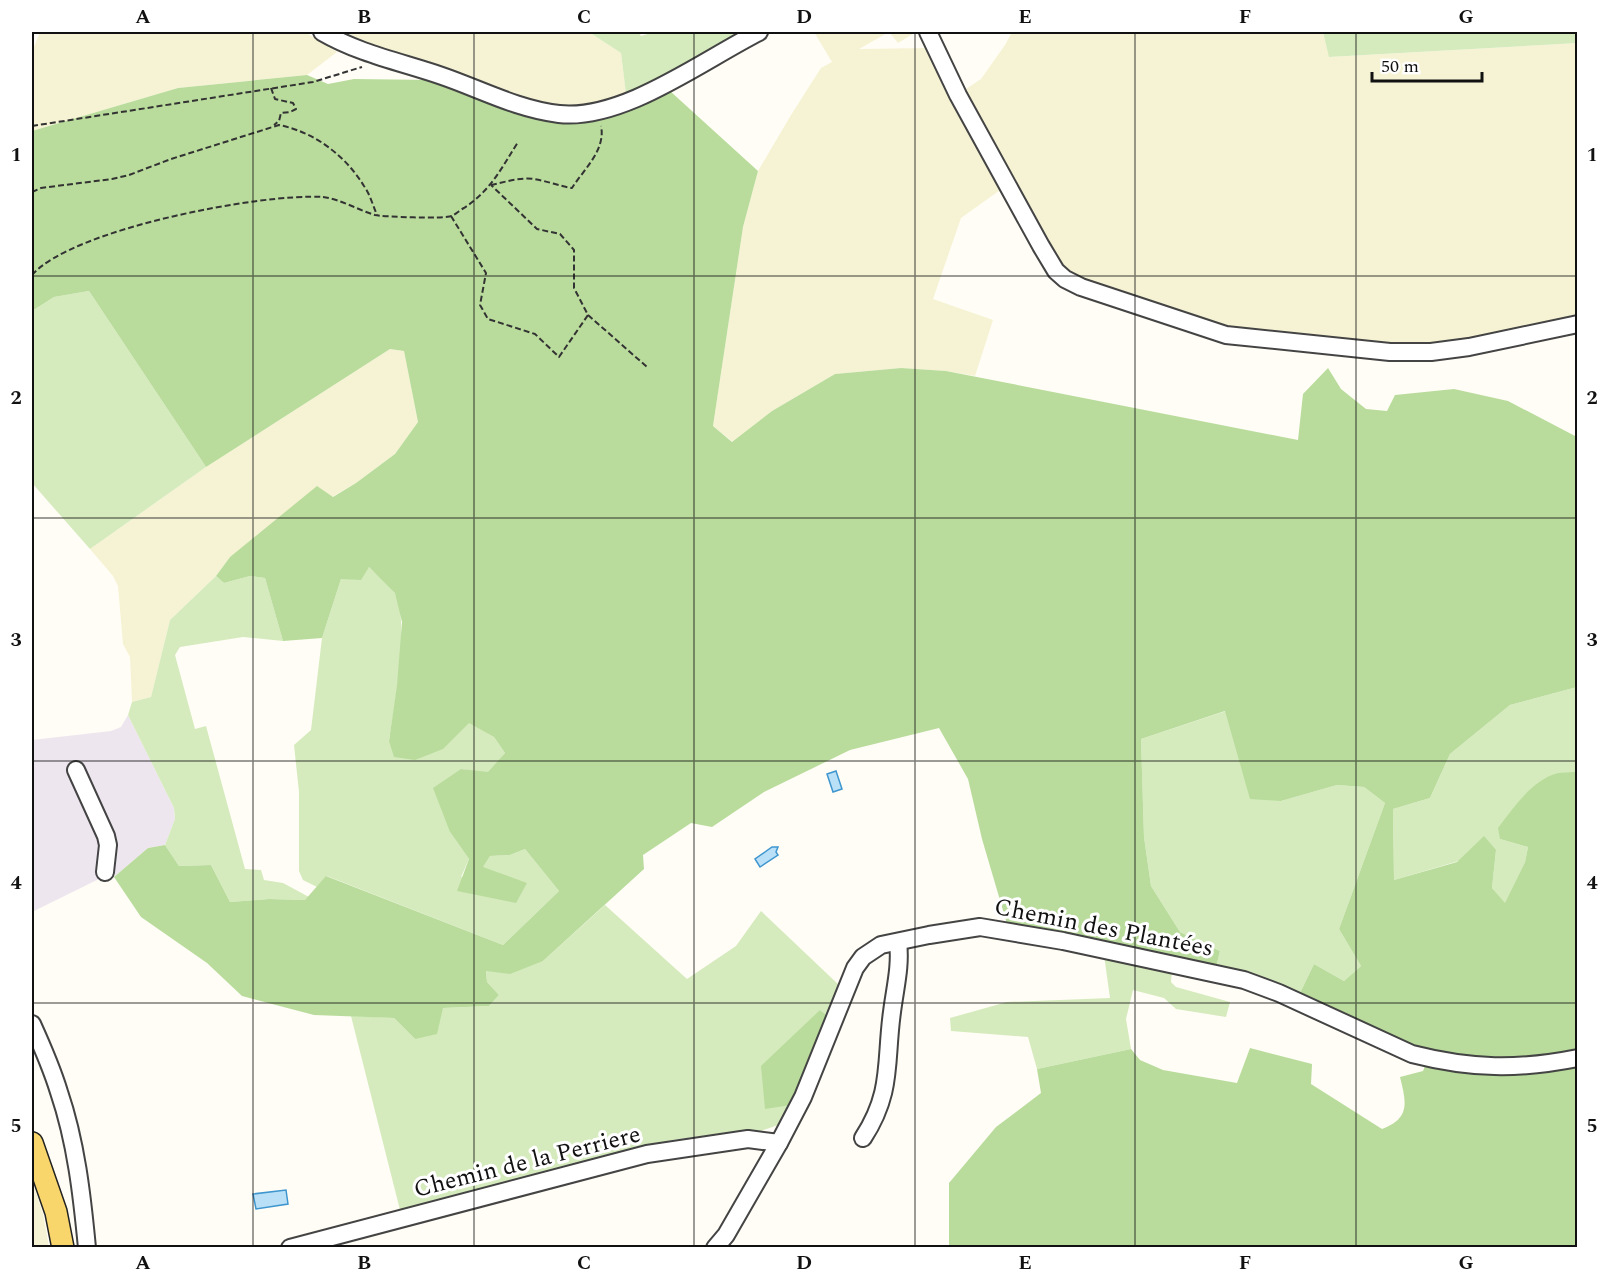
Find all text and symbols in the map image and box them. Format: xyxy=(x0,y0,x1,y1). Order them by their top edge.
text: A xyxy=(135,2,151,32)
text: B xyxy=(357,2,371,32)
text: C xyxy=(577,2,591,32)
text: D xyxy=(796,2,812,32)
text: E xyxy=(1018,2,1032,32)
text: F xyxy=(1239,2,1251,32)
text: G xyxy=(1458,2,1474,32)
scale bar xyxy=(1372,45,1482,83)
text: 50 m xyxy=(1381,53,1419,80)
text: 1 xyxy=(10,140,22,170)
text: 1 xyxy=(1586,140,1598,170)
text: 2 xyxy=(10,383,22,413)
text: 2 xyxy=(1586,383,1598,413)
text: 3 xyxy=(10,625,22,655)
text: 3 xyxy=(1586,625,1598,655)
text: 4 xyxy=(10,868,22,898)
text: 4 xyxy=(1586,868,1598,898)
street label: Chemin des Plantées xyxy=(991,889,1216,967)
text: 5 xyxy=(10,1111,22,1141)
text: 5 xyxy=(1586,1111,1598,1141)
street label: Chemin de la Perriere xyxy=(410,1116,644,1208)
text: A xyxy=(135,1248,151,1278)
text: B xyxy=(357,1248,371,1278)
text: C xyxy=(577,1248,591,1278)
text: D xyxy=(796,1248,812,1278)
text: E xyxy=(1018,1248,1032,1278)
text: F xyxy=(1239,1248,1251,1278)
text: G xyxy=(1458,1248,1474,1278)

